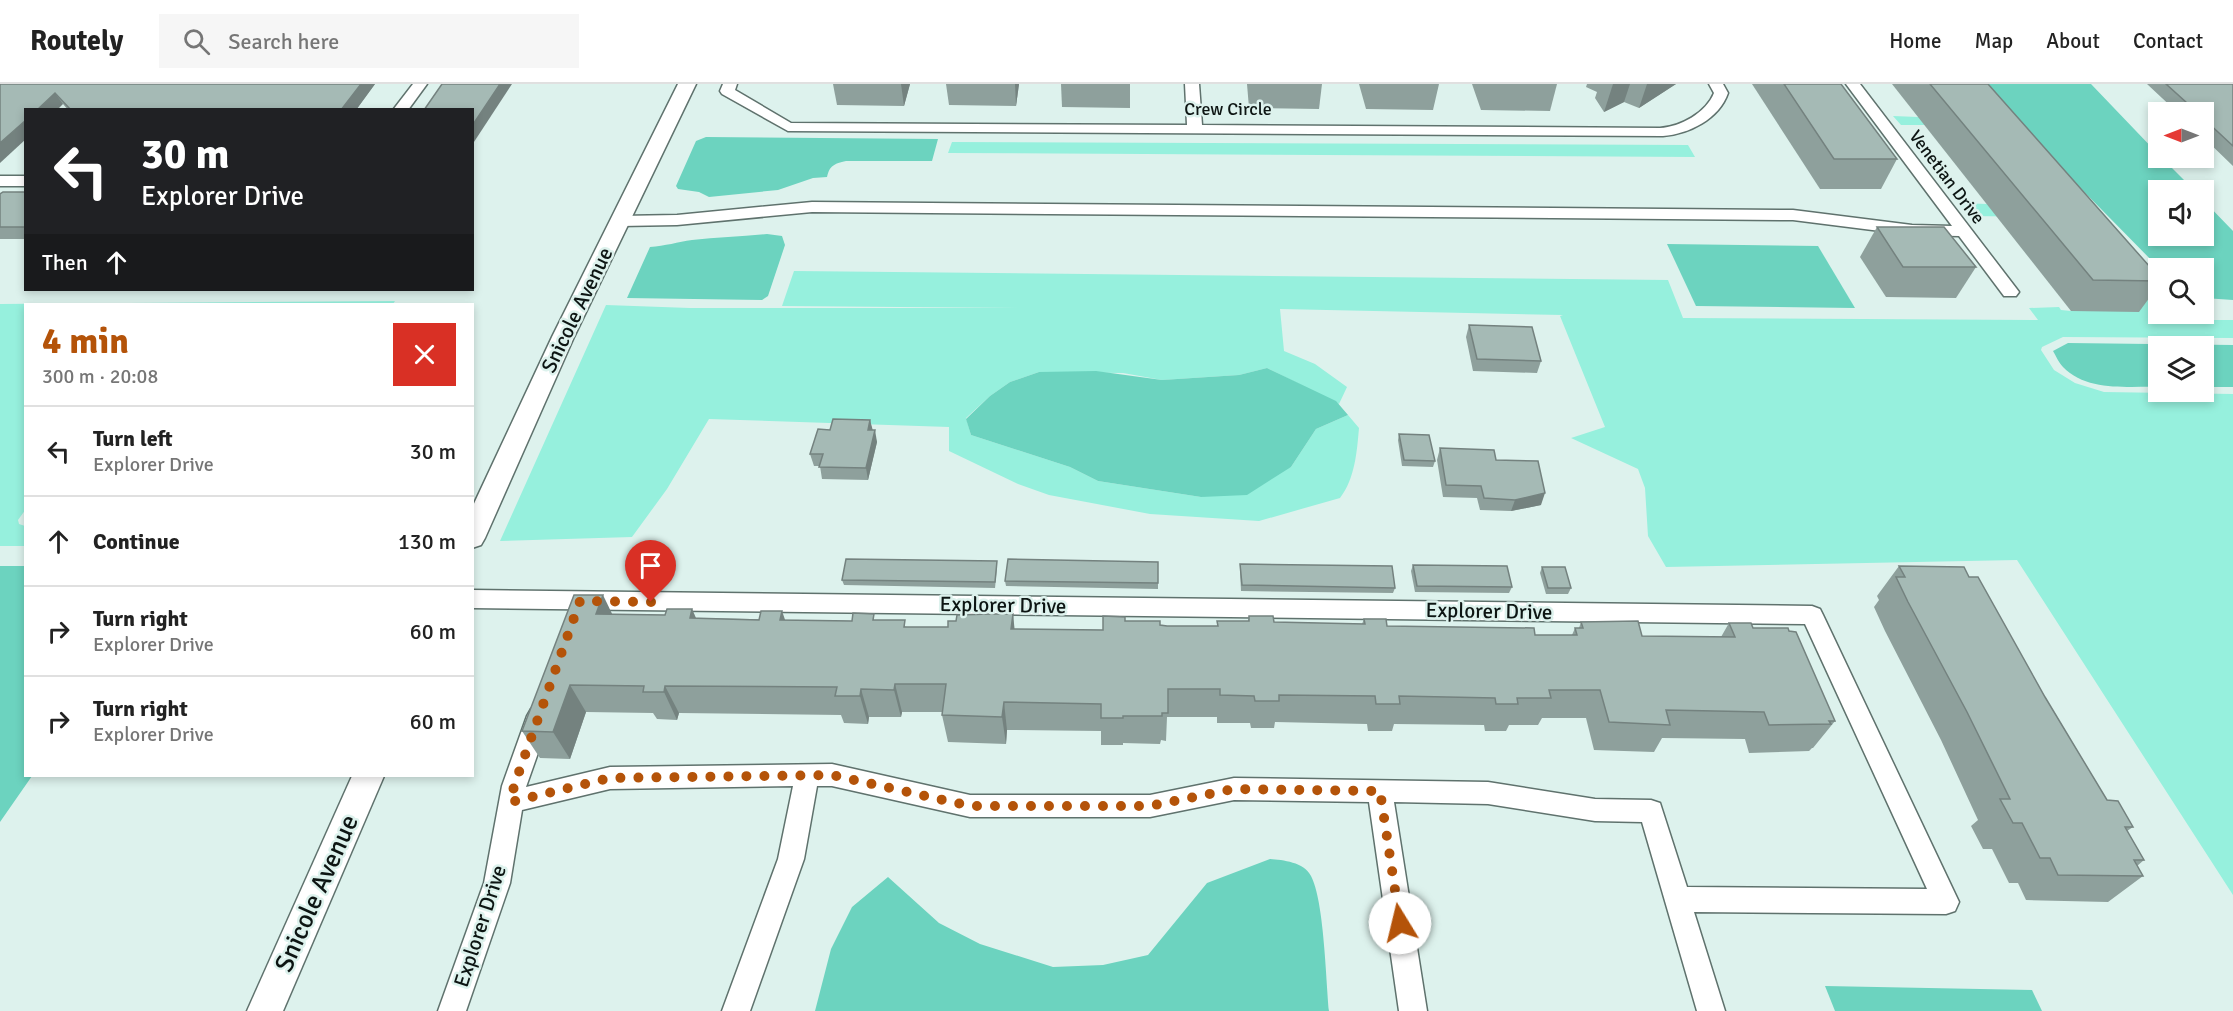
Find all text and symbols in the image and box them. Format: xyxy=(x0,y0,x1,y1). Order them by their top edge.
search box xyxy=(159,14,579,68)
text: Routely xyxy=(30,24,123,58)
icon: search xyxy=(180,25,213,58)
text: Search here xyxy=(228,28,339,55)
text: Home xyxy=(1889,28,1942,54)
text: Map xyxy=(1975,28,2013,54)
text: About xyxy=(2046,28,2100,54)
text: Contact xyxy=(2133,28,2203,54)
street label: Crew Circle xyxy=(1184,98,1272,120)
north arrow xyxy=(2148,102,2214,168)
map controls xyxy=(2148,102,2214,402)
street label: Venetian Drive xyxy=(1905,126,1989,228)
text: 30 m xyxy=(141,129,230,180)
icon: left xyxy=(42,132,120,210)
text: Explorer Drive xyxy=(141,180,304,213)
button: sound xyxy=(2148,180,2214,246)
street label: Snicole Avenue xyxy=(535,243,619,377)
icon: ahead xyxy=(100,246,133,279)
text: Then xyxy=(42,249,88,276)
button: search xyxy=(2148,258,2214,324)
text: 4 min xyxy=(42,319,129,364)
button: close xyxy=(393,323,456,386)
button: layers xyxy=(2148,336,2214,402)
text: 300 m · 20:08 xyxy=(42,364,158,389)
text: Turn left xyxy=(93,425,173,452)
icon: left xyxy=(42,435,75,468)
text: 30 m xyxy=(410,438,456,465)
text: Explorer Drive xyxy=(93,452,214,477)
icon: ahead xyxy=(42,525,75,558)
text: Continue xyxy=(93,528,180,555)
text: 130 m xyxy=(398,528,456,555)
pin xyxy=(625,540,676,602)
icon: arrive xyxy=(634,549,667,582)
street label: Explorer Drive xyxy=(939,591,1067,619)
street label: Explorer Drive xyxy=(1425,597,1553,625)
text: Turn right xyxy=(93,605,188,632)
icon: right xyxy=(42,615,75,648)
text: 60 m xyxy=(410,618,456,645)
text: Explorer Drive xyxy=(93,632,214,657)
text: Turn right xyxy=(93,695,188,722)
icon: right xyxy=(42,705,75,738)
text: 60 m xyxy=(410,708,456,735)
text: Explorer Drive xyxy=(93,722,214,747)
street label: Snicole Avenue xyxy=(268,810,366,977)
street label: Explorer Drive xyxy=(448,862,512,990)
position arrow xyxy=(1368,891,1432,955)

